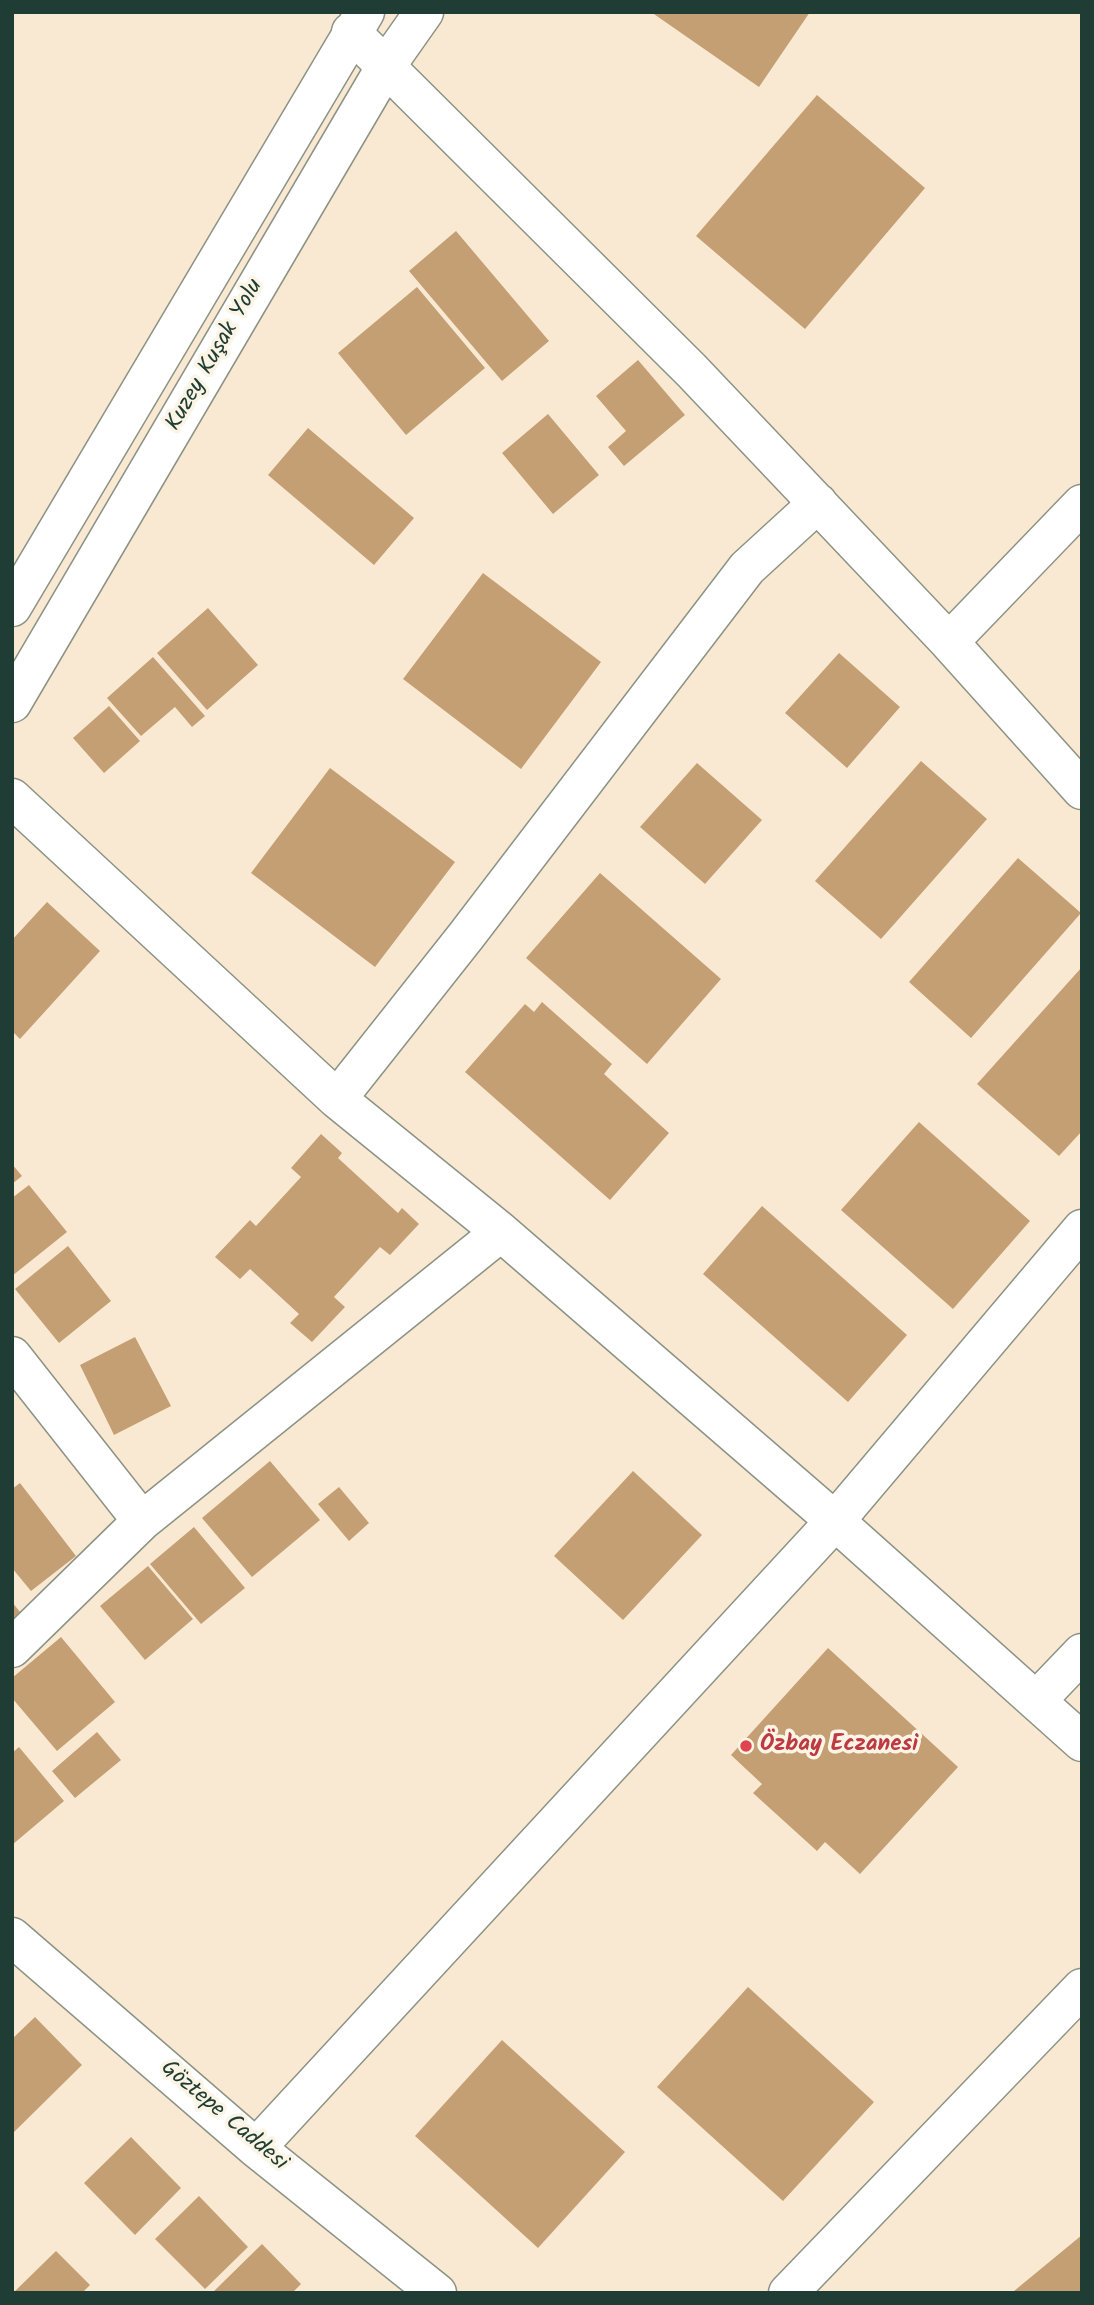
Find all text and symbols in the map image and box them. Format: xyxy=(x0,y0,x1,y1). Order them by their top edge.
street label: Kuzey Kuşak Yolu xyxy=(161,275,271,437)
place label: Özbay Eczanesi xyxy=(760,1732,918,1760)
marker: Özbay Eczanesi xyxy=(738,1738,754,1754)
street label: Göztepe Caddesi xyxy=(154,2056,292,2178)

